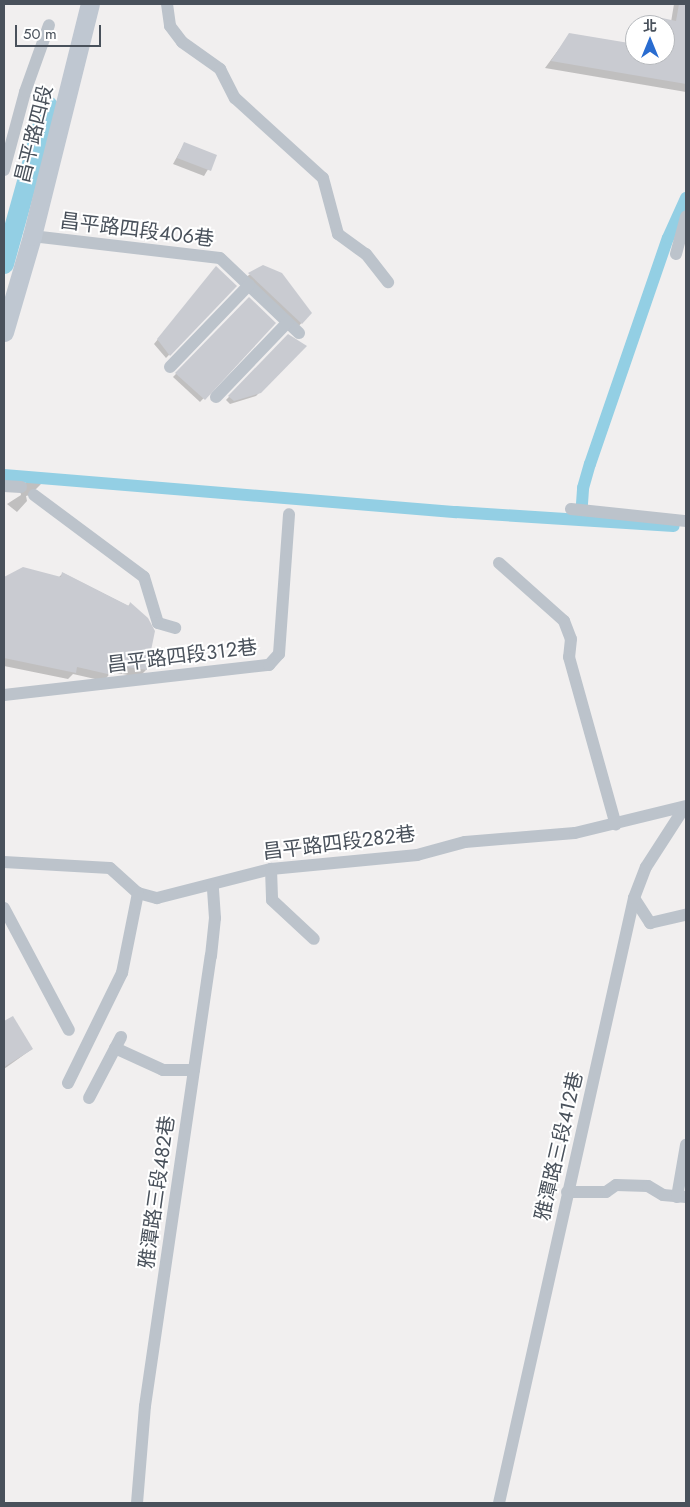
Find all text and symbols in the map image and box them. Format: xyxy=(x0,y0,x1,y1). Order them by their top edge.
scale bar xyxy=(18,15,104,47)
north arrow xyxy=(625,15,675,65)
text: 北 xyxy=(643,16,657,36)
text: 50 m xyxy=(23,23,57,45)
street label: 昌平路四段 xyxy=(10,83,58,185)
street label: 昌平路四段406巷 xyxy=(59,209,215,251)
street label: 昌平路四段312巷 xyxy=(105,635,259,677)
street label: 昌平路四段282巷 xyxy=(261,822,417,864)
street label: 雅潭路三段412巷 xyxy=(530,1069,588,1223)
street label: 雅潭路三段482巷 xyxy=(134,1114,180,1270)

